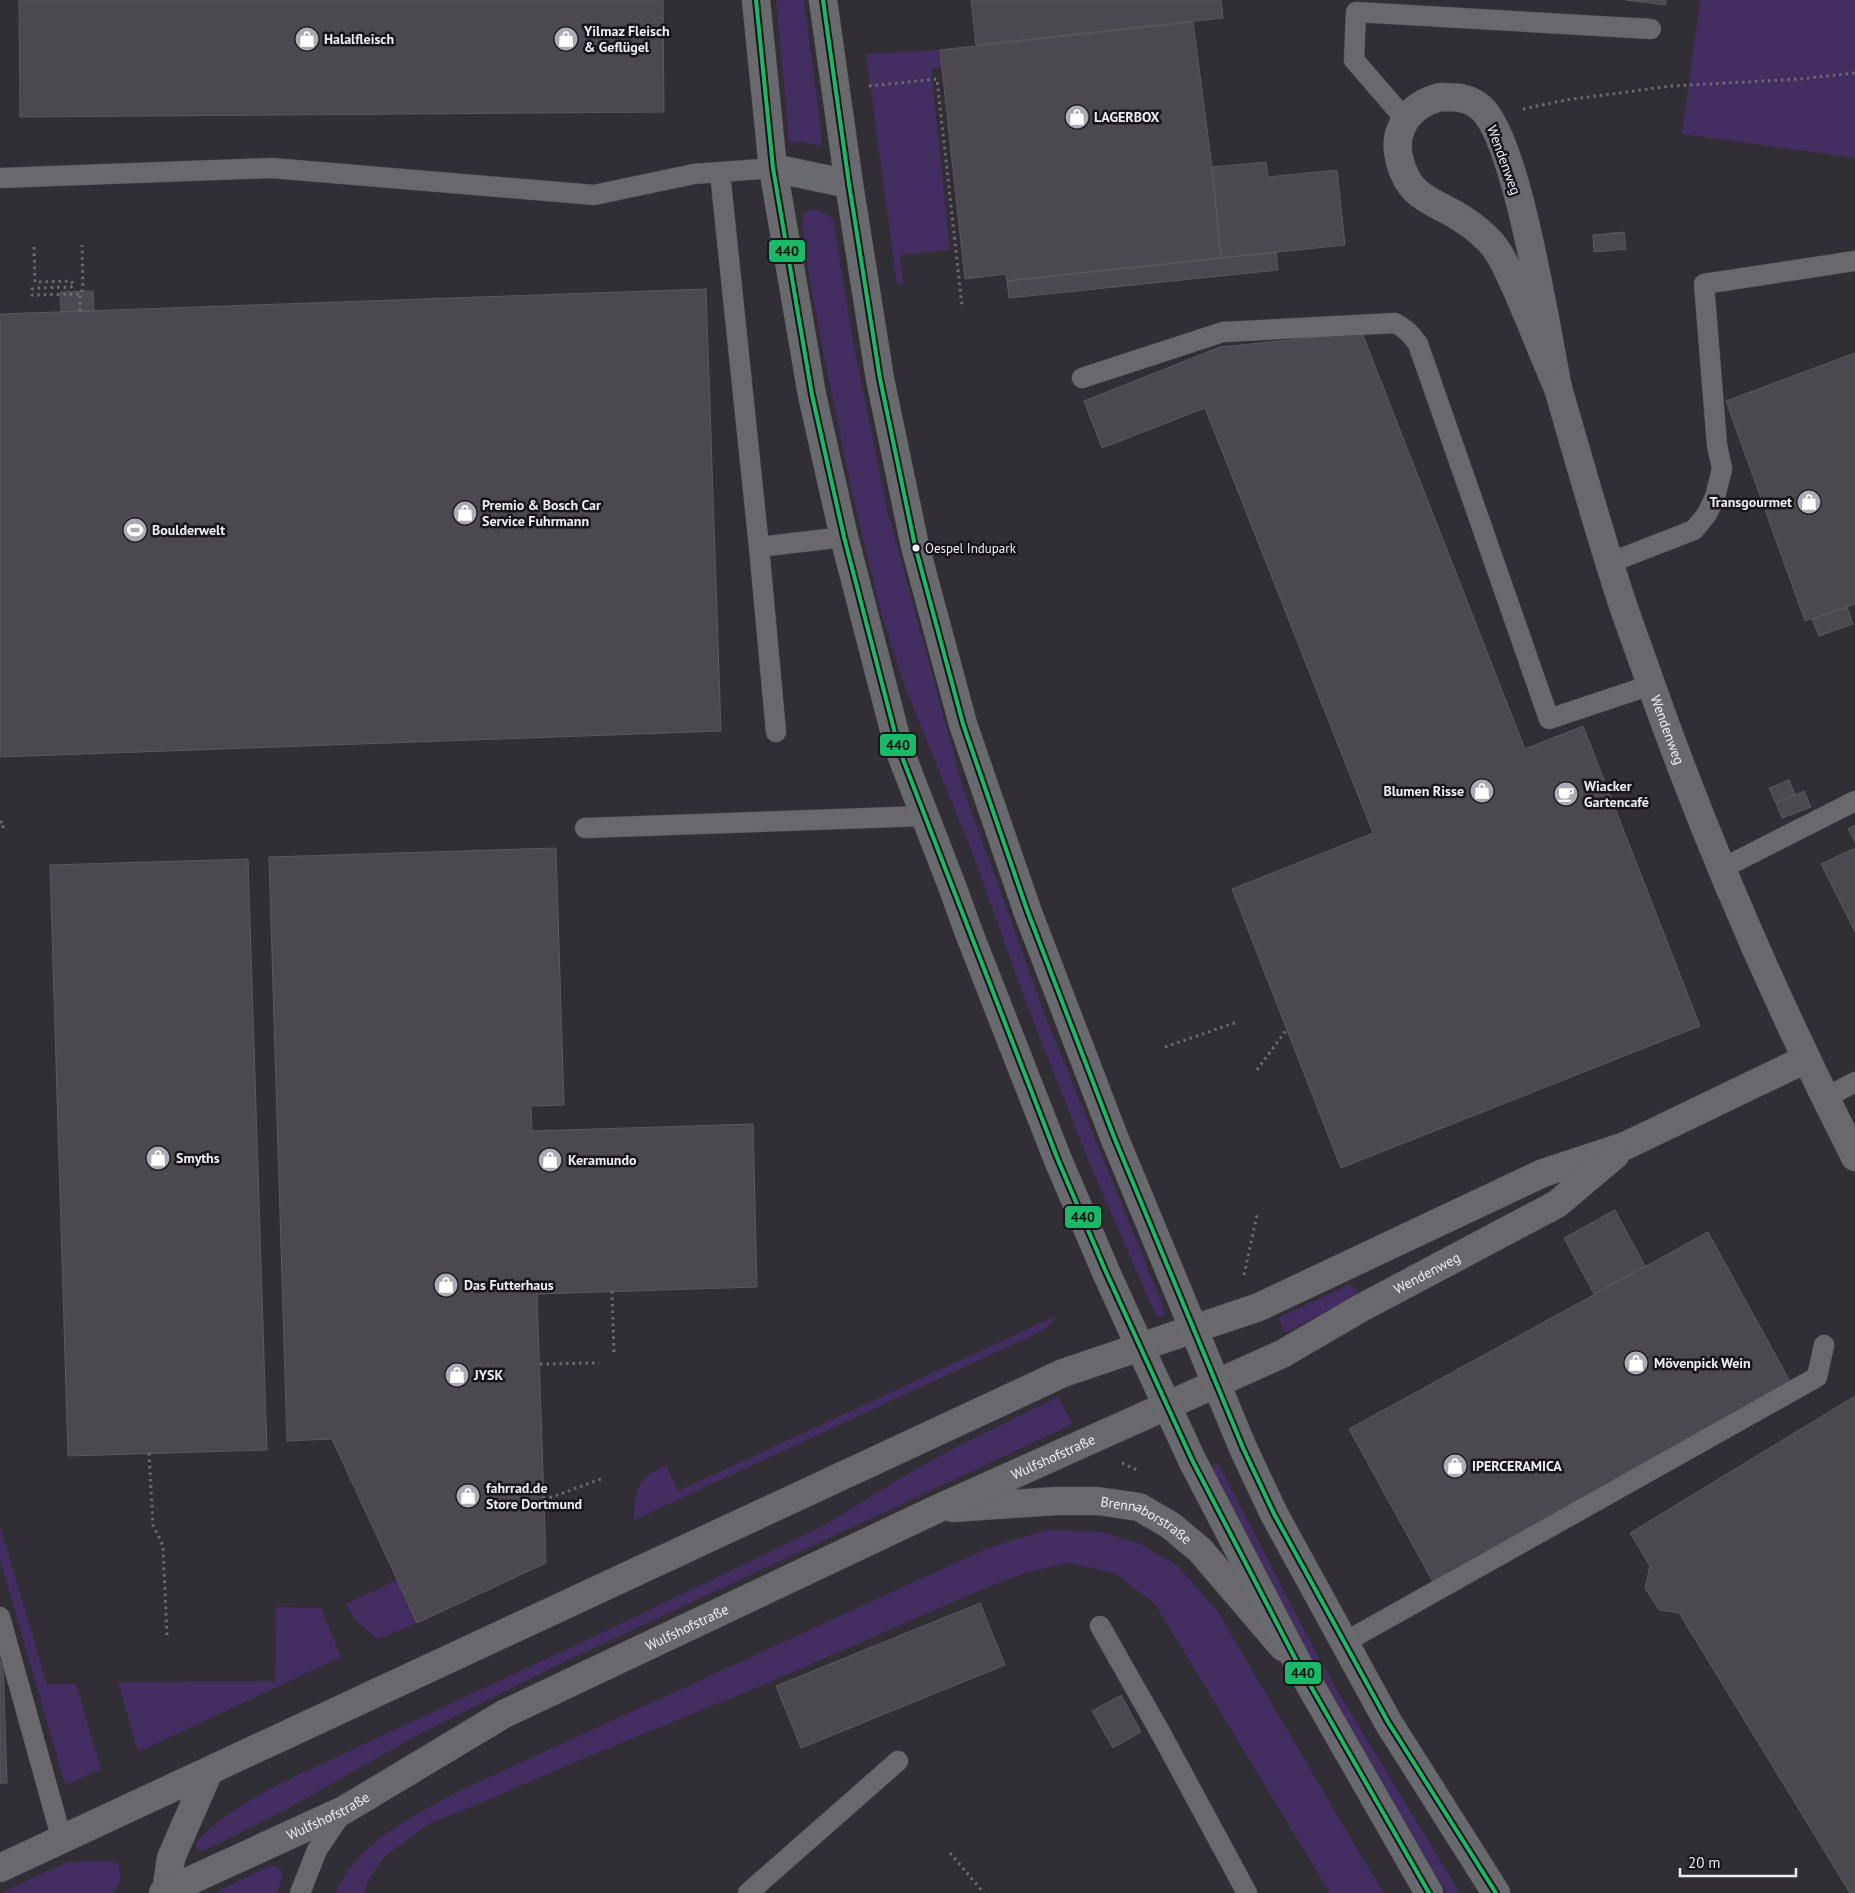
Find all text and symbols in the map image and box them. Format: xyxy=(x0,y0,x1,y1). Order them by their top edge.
place label: Yilmaz Fleisch & Geflügel xyxy=(583,22,670,56)
shop icon: Halalfleisch xyxy=(294,26,320,52)
shop icon: Yilmaz Fleisch & Geflügel xyxy=(553,26,579,52)
place label: Halalfleisch xyxy=(324,30,394,48)
shop icon: LAGERBOX xyxy=(1064,104,1090,130)
place label: LAGERBOX xyxy=(1094,108,1160,126)
street label: Wendenweg xyxy=(1483,123,1525,197)
line badge: 440 xyxy=(768,239,806,263)
text: 440 xyxy=(775,242,799,260)
shop icon: Transgourmet xyxy=(1796,489,1822,515)
place label: Transgourmet xyxy=(1709,493,1792,511)
place label: Premio & Bosch Car Service Fuhrmann xyxy=(482,496,601,530)
shop icon: Premio & Bosch Car Service Fuhrmann xyxy=(452,500,478,526)
sports icon: Boulderwelt xyxy=(122,517,148,543)
place label: Boulderwelt xyxy=(152,521,225,539)
place label: Oespel Indupark xyxy=(925,540,1017,557)
marker: Oespel Indupark xyxy=(911,543,921,553)
street label: Wendenweg xyxy=(1647,693,1689,767)
line badge: 440 xyxy=(879,733,917,757)
text: 440 xyxy=(886,736,910,754)
place label: Wiacker Gartencafé xyxy=(1584,777,1649,811)
shop icon: Blumen Risse xyxy=(1469,778,1495,804)
cafe icon: Wiacker Gartencafé xyxy=(1553,781,1579,807)
place label: Blumen Risse xyxy=(1383,782,1464,800)
shop icon: Smyths xyxy=(145,1145,171,1171)
shop icon: Keramundo xyxy=(537,1147,563,1173)
place label: Smyths xyxy=(176,1149,220,1167)
place label: Keramundo xyxy=(568,1151,637,1169)
line badge: 440 xyxy=(1064,1205,1102,1229)
text: 440 xyxy=(1071,1208,1095,1226)
street label: Wendenweg xyxy=(1391,1248,1463,1298)
shop icon: Das Futterhaus xyxy=(433,1272,459,1298)
place label: Das Futterhaus xyxy=(464,1276,554,1294)
shop icon: Mövenpick Wein xyxy=(1623,1350,1649,1376)
place label: Mövenpick Wein xyxy=(1654,1354,1751,1372)
shop icon: JYSK xyxy=(444,1362,470,1388)
place label: JYSK xyxy=(473,1366,503,1384)
street label: Wulfshofstraße xyxy=(1008,1430,1098,1484)
shop icon: IPERCERAMICA xyxy=(1442,1453,1468,1479)
place label: IPERCERAMICA xyxy=(1472,1457,1562,1475)
place label: fahrrad.de Store Dortmund xyxy=(486,1479,582,1513)
shop icon: fahrrad.de Store Dortmund xyxy=(455,1483,481,1509)
street label: Brennaborstraße xyxy=(1099,1492,1195,1548)
street label: Wulfshofstraße xyxy=(642,1600,732,1655)
line badge: 440 xyxy=(1284,1661,1322,1685)
text: 440 xyxy=(1291,1664,1315,1682)
street label: Wulfshofstraße xyxy=(284,1788,373,1844)
scale bar xyxy=(1680,1846,1796,1878)
text: 20 m xyxy=(1688,1853,1721,1872)

